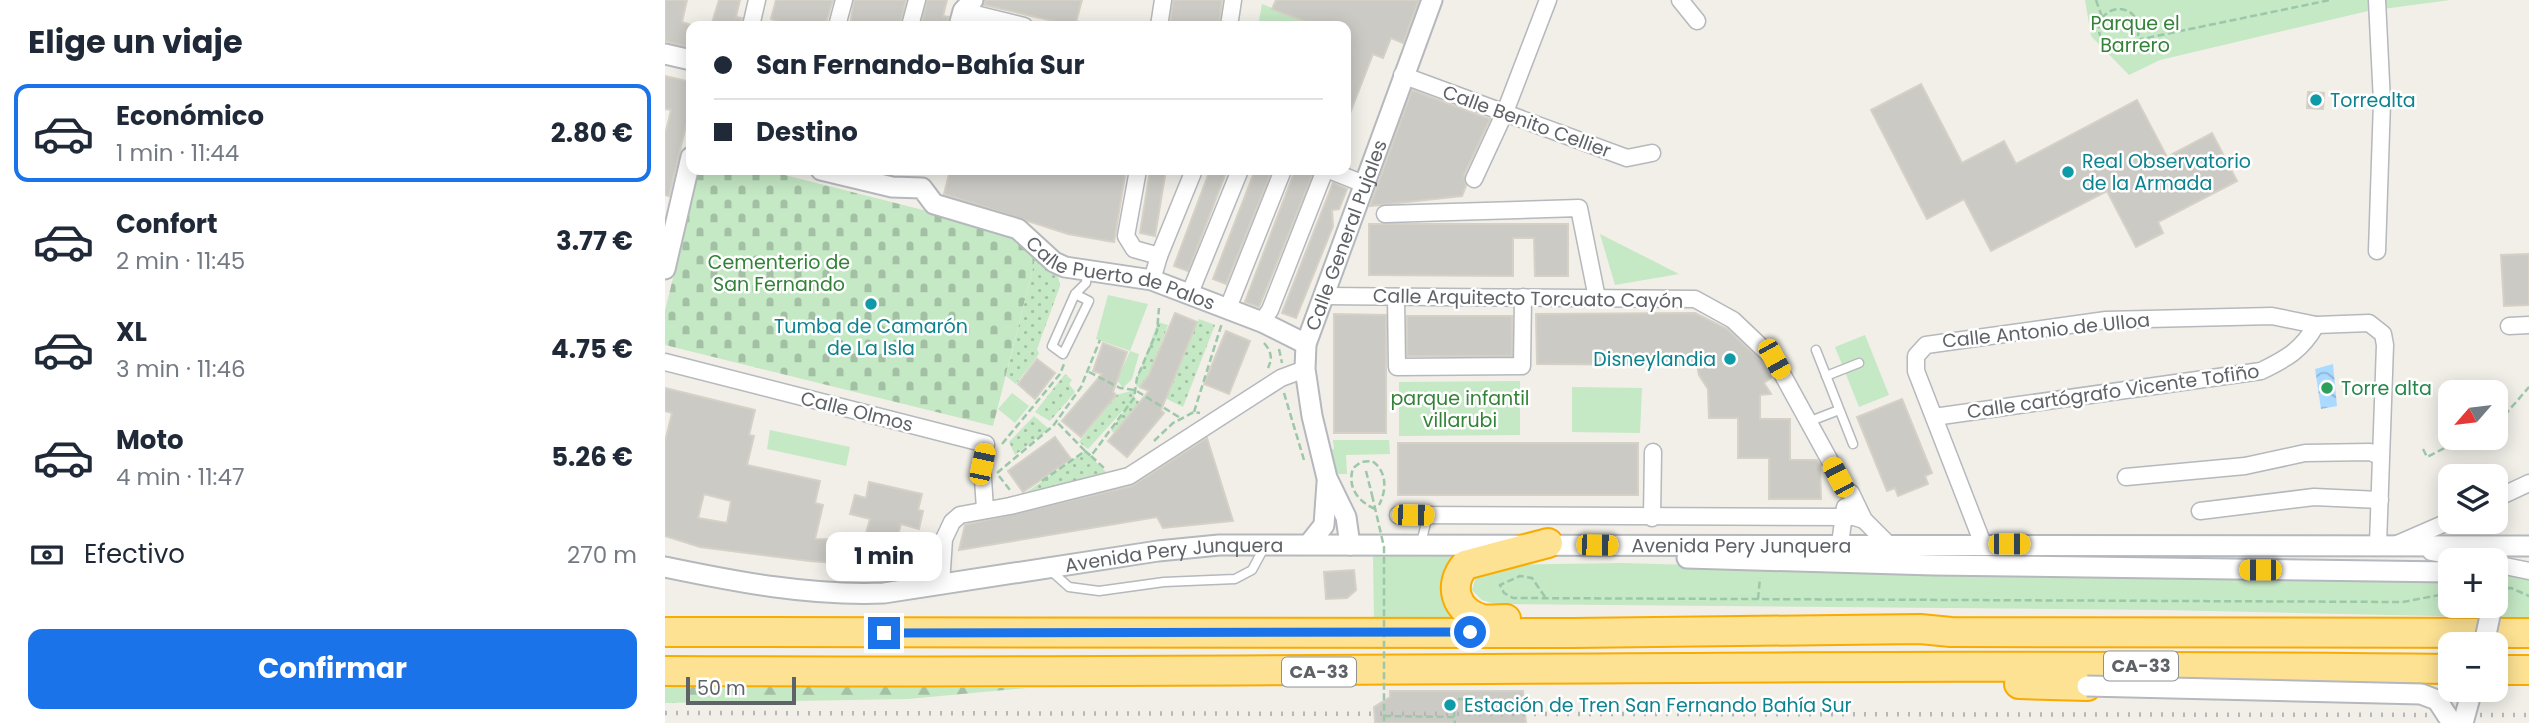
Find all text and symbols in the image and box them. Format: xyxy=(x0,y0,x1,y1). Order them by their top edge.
park label: Parque el Barrero xyxy=(2090,10,2180,59)
text: Elige un viaje xyxy=(28,19,243,64)
text: San Fernando-Bahía Sur xyxy=(756,47,1085,83)
street label: Calle Benito Cellier xyxy=(1439,78,1615,165)
place label: Torrealta xyxy=(2330,87,2416,114)
marker: Torrealta xyxy=(2308,92,2324,108)
text: Económico xyxy=(116,98,264,134)
icon: car xyxy=(32,102,95,165)
text: Destino xyxy=(756,114,858,150)
text: 2.80 € xyxy=(551,115,633,151)
street label: Calle General Pujales xyxy=(1299,136,1394,334)
text: 1 min · 11:44 xyxy=(116,137,239,169)
place label: Real Observatorio de la Armada xyxy=(2082,148,2251,197)
marker: Real Observatorio de la Armada xyxy=(2060,164,2076,180)
text: Confort xyxy=(116,206,218,242)
icon: car xyxy=(32,210,95,273)
text: 3.77 € xyxy=(556,223,633,259)
street label: Calle Puerto de Palos xyxy=(1020,230,1219,317)
text: 2 min · 11:45 xyxy=(116,245,245,277)
park label: Cementerio de San Fernando xyxy=(708,249,850,298)
street label: Calle Arquitecto Torcuato Cayón xyxy=(1373,282,1683,315)
marker: Tumba de Camarón de La Isla xyxy=(863,296,879,312)
street label: Calle Antonio de Ulloa xyxy=(1941,306,2151,355)
place label: Tumba de Camarón de La Isla xyxy=(774,313,968,362)
text: XL xyxy=(116,314,147,350)
icon: car xyxy=(32,318,95,381)
text: 4.75 € xyxy=(551,331,633,367)
car xyxy=(1755,336,1794,382)
place label: Disneylandia xyxy=(1593,346,1716,373)
marker: Disneylandia xyxy=(1722,351,1738,367)
text: 3 min · 11:46 xyxy=(116,353,246,385)
street label: Calle cartógrafo Vicente Tofiño xyxy=(1965,358,2261,425)
place label: Torre alta xyxy=(2341,375,2432,402)
marker: Torre alta xyxy=(2319,380,2335,396)
north arrow xyxy=(2438,380,2508,450)
map controls xyxy=(2438,380,2508,702)
street label: Calle Olmos xyxy=(798,384,916,438)
park label: parque infantil villarubi xyxy=(1391,385,1530,434)
text: Moto xyxy=(116,422,184,458)
icon: car xyxy=(32,426,95,489)
text: 5.26 € xyxy=(551,439,633,475)
car xyxy=(968,441,997,487)
car xyxy=(1819,454,1858,500)
text: 4 min · 11:47 xyxy=(116,461,244,493)
button: layers xyxy=(2438,464,2508,534)
car xyxy=(1392,504,1435,526)
callout: 1 min xyxy=(826,532,942,580)
street label: Avenida Pery Junquera xyxy=(1063,532,1283,579)
street label: Avenida Pery Junquera xyxy=(1631,532,1851,559)
car xyxy=(1576,534,1619,556)
car xyxy=(1989,534,2031,555)
icon: cash xyxy=(28,536,66,574)
text: Efectivo xyxy=(84,536,185,572)
text: 270 m xyxy=(567,539,637,571)
text: 1 min xyxy=(854,540,914,572)
button: + xyxy=(2438,548,2508,618)
car xyxy=(2240,560,2282,581)
route start xyxy=(1454,616,1486,648)
route end xyxy=(868,617,900,649)
button: Confirmar xyxy=(28,629,637,709)
button: − xyxy=(2438,632,2508,702)
road number: CA-33 xyxy=(2104,652,2178,680)
road number: CA-33 xyxy=(1282,658,1356,686)
scale bar xyxy=(686,674,796,706)
text: 50 m xyxy=(697,675,746,702)
place label: Estación de Tren San Fernando Bahía Sur xyxy=(1464,692,1852,719)
marker: Estación de Tren San Fernando Bahía Sur xyxy=(1442,697,1458,713)

